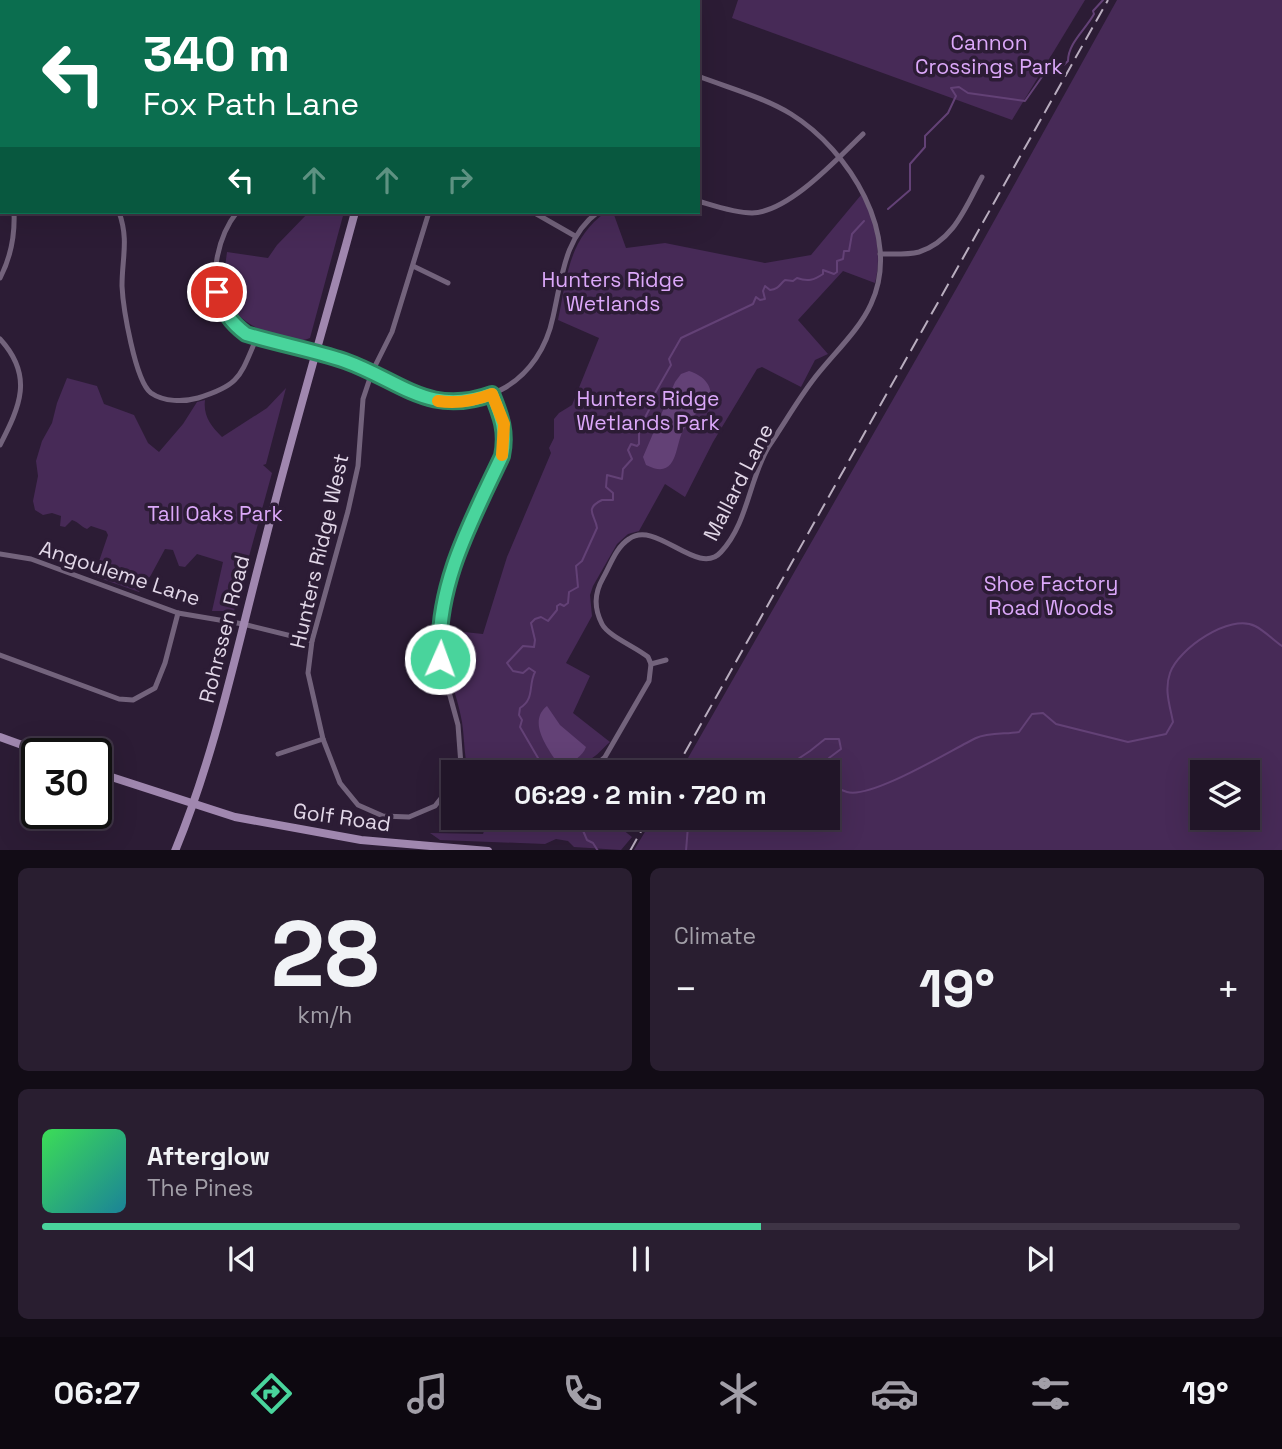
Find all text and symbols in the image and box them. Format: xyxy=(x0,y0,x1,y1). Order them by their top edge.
text: 340 m xyxy=(143,23,290,85)
icon: left xyxy=(28,28,119,119)
park label: Cannon Crossings Park xyxy=(915,29,1063,80)
text: Fox Path Lane xyxy=(143,84,359,124)
icon: left xyxy=(222,161,260,199)
icon: ahead xyxy=(295,161,333,199)
icon: ahead xyxy=(368,161,406,199)
icon: right xyxy=(441,161,479,199)
pin xyxy=(187,262,247,322)
park label: Hunters Ridge Wetlands xyxy=(542,266,684,317)
icon: arrive xyxy=(198,273,236,311)
park label: Hunters Ridge Wetlands Park xyxy=(576,385,720,436)
street label: Mallard Lane xyxy=(697,419,779,545)
street label: Hunters Ridge West xyxy=(283,451,355,651)
park label: Tall Oaks Park xyxy=(147,500,283,527)
street label: Angouleme Lane xyxy=(36,534,204,612)
street label: Rohrssen Road xyxy=(193,552,255,706)
park label: Shoe Factory Road Woods xyxy=(984,570,1118,621)
position arrow xyxy=(403,622,477,696)
speed limit sign: 30 xyxy=(21,738,112,829)
map controls xyxy=(1190,760,1260,830)
button: layers xyxy=(1190,760,1260,830)
text: 06:29 · 2 min · 720 m xyxy=(514,778,767,812)
street label: Golf Road xyxy=(291,797,393,837)
text: 28 xyxy=(271,896,379,1013)
text: Climate xyxy=(674,921,756,951)
text: 19° xyxy=(919,956,995,1022)
text: − xyxy=(674,965,698,1013)
text: + xyxy=(1216,965,1240,1013)
text: km/h xyxy=(298,1000,352,1030)
text: Afterglow xyxy=(147,1139,270,1173)
text: The Pines xyxy=(147,1173,253,1203)
icon: previous xyxy=(223,1240,261,1278)
icon: pause xyxy=(622,1240,660,1278)
icon: next xyxy=(1021,1240,1059,1278)
icon: directions xyxy=(247,1369,296,1418)
icon: music xyxy=(403,1369,452,1418)
icon: phone xyxy=(558,1369,607,1418)
icon: climate xyxy=(714,1369,763,1418)
icon: car xyxy=(870,1369,919,1418)
icon: filters xyxy=(1026,1369,1075,1418)
text: 06:27 xyxy=(53,1373,140,1413)
text: 19° xyxy=(1182,1373,1229,1413)

